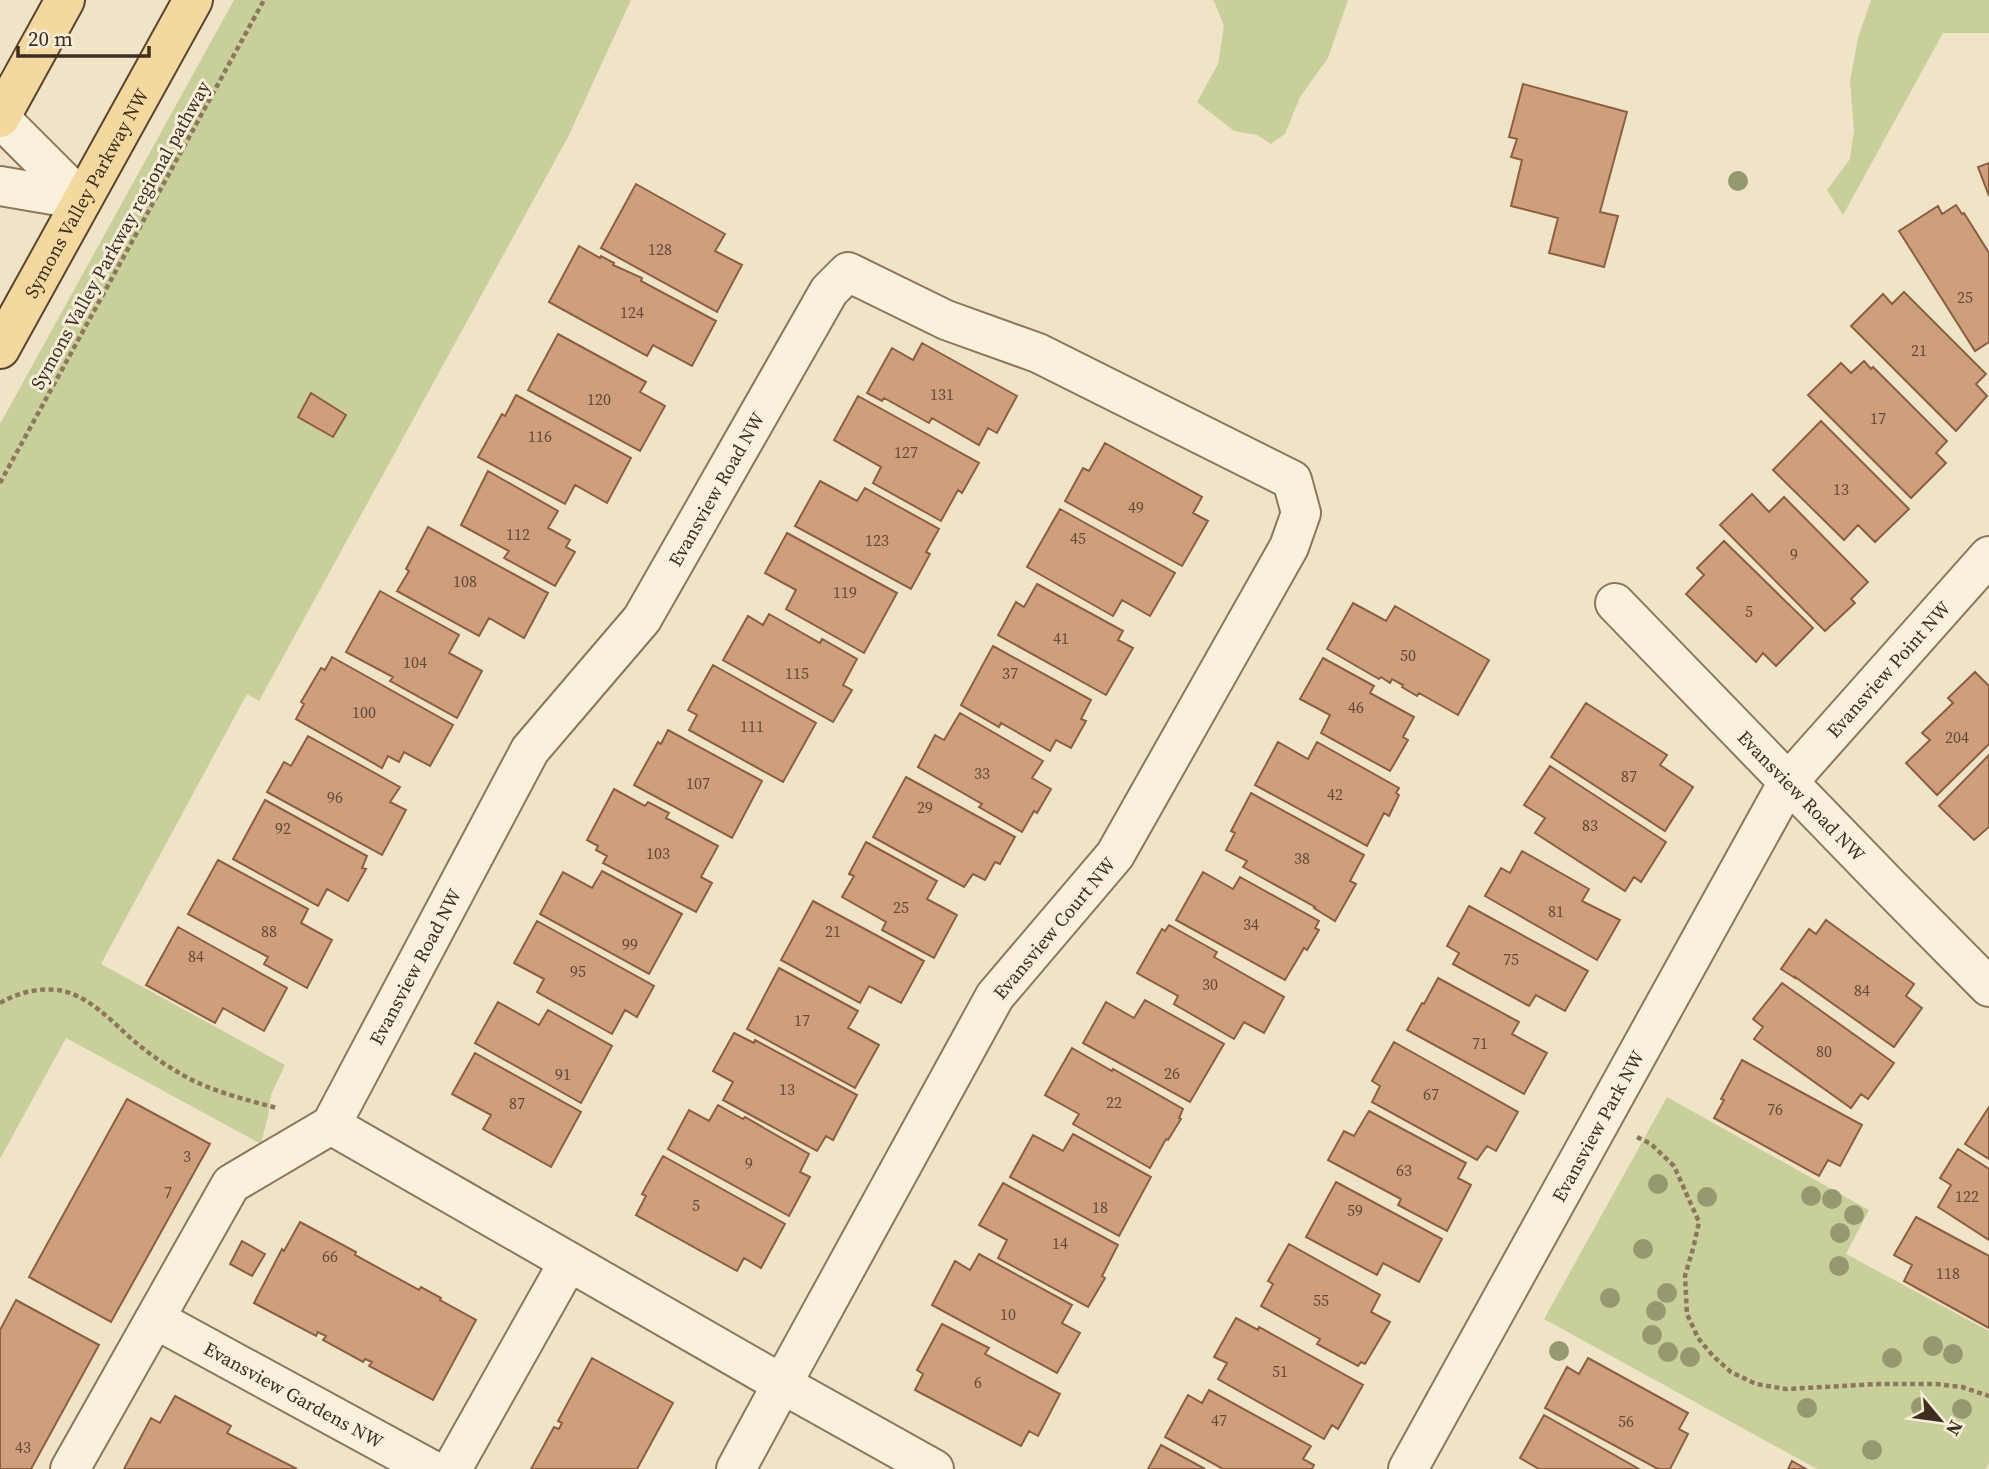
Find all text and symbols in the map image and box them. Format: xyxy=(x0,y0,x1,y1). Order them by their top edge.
scale bar xyxy=(18,14,149,58)
text: 20 m xyxy=(28,24,73,53)
street label: Symons Valley Parkway regional pathway xyxy=(24,76,216,394)
street label: Symons Valley Parkway NW xyxy=(18,83,155,303)
house number: 128 xyxy=(648,238,672,260)
house number: 25 xyxy=(1957,286,1973,308)
house number: 124 xyxy=(620,301,644,323)
house number: 21 xyxy=(1911,339,1927,361)
house number: 131 xyxy=(930,383,954,405)
house number: 120 xyxy=(587,388,611,410)
street label: Evansview Road NW xyxy=(662,407,771,571)
house number: 17 xyxy=(1870,407,1886,429)
house number: 116 xyxy=(528,425,552,447)
house number: 127 xyxy=(894,441,918,463)
house number: 13 xyxy=(1833,478,1849,500)
house number: 49 xyxy=(1128,496,1144,518)
house number: 112 xyxy=(506,523,530,545)
house number: 45 xyxy=(1070,527,1086,549)
house number: 123 xyxy=(865,529,889,551)
house number: 9 xyxy=(1790,543,1798,565)
house number: 108 xyxy=(453,570,477,592)
house number: 119 xyxy=(833,581,857,603)
street label: Evansview Point NW xyxy=(1821,595,1957,743)
house number: 5 xyxy=(1745,600,1753,622)
house number: 41 xyxy=(1053,627,1069,649)
house number: 50 xyxy=(1400,644,1416,666)
house number: 104 xyxy=(403,651,427,673)
house number: 115 xyxy=(785,662,809,684)
house number: 37 xyxy=(1002,662,1018,684)
house number: 46 xyxy=(1348,696,1364,718)
house number: 100 xyxy=(352,701,376,723)
house number: 111 xyxy=(740,715,764,737)
street label: Evansview Road NW xyxy=(1732,724,1872,867)
house number: 204 xyxy=(1945,726,1969,748)
house number: 33 xyxy=(974,762,990,784)
house number: 87 xyxy=(1621,765,1637,787)
house number: 107 xyxy=(686,772,710,794)
house number: 42 xyxy=(1327,783,1343,805)
house number: 96 xyxy=(327,786,343,808)
house number: 29 xyxy=(917,796,933,818)
house number: 83 xyxy=(1582,814,1598,836)
house number: 92 xyxy=(275,817,291,839)
house number: 103 xyxy=(646,842,670,864)
house number: 38 xyxy=(1294,847,1310,869)
street label: Evansview Court NW xyxy=(987,851,1122,1005)
street label: Evansview Road NW xyxy=(363,883,467,1049)
house number: 25 xyxy=(893,896,909,918)
house number: 81 xyxy=(1548,900,1564,922)
house number: 34 xyxy=(1243,913,1259,935)
house number: 88 xyxy=(261,920,277,942)
house number: 21 xyxy=(825,920,841,942)
house number: 99 xyxy=(622,933,638,955)
house number: 84 xyxy=(188,945,204,967)
house number: 75 xyxy=(1503,948,1519,970)
house number: 95 xyxy=(570,960,586,982)
house number: 30 xyxy=(1202,973,1218,995)
house number: 84 xyxy=(1854,979,1870,1001)
house number: 17 xyxy=(794,1009,810,1031)
house number: 71 xyxy=(1472,1032,1488,1054)
house number: 80 xyxy=(1816,1040,1832,1062)
street label: Evansview Park NW xyxy=(1545,1045,1650,1206)
house number: 26 xyxy=(1164,1062,1180,1084)
house number: 91 xyxy=(555,1063,571,1085)
house number: 13 xyxy=(779,1078,795,1100)
house number: 67 xyxy=(1423,1083,1439,1105)
house number: 22 xyxy=(1106,1091,1122,1113)
house number: 87 xyxy=(509,1092,525,1114)
house number: 76 xyxy=(1767,1098,1783,1120)
house number: 3 xyxy=(183,1145,191,1167)
house number: 9 xyxy=(745,1152,753,1174)
house number: 63 xyxy=(1396,1159,1412,1181)
house number: 7 xyxy=(164,1181,172,1203)
house number: 122 xyxy=(1955,1185,1979,1207)
house number: 5 xyxy=(692,1194,700,1216)
house number: 18 xyxy=(1092,1196,1108,1218)
house number: 59 xyxy=(1347,1199,1363,1221)
house number: 14 xyxy=(1052,1232,1068,1254)
house number: 66 xyxy=(322,1245,338,1267)
house number: 118 xyxy=(1936,1262,1960,1284)
house number: 55 xyxy=(1313,1289,1329,1311)
house number: 10 xyxy=(1000,1303,1016,1325)
street label: Evansview Gardens NW xyxy=(199,1335,389,1454)
house number: 51 xyxy=(1272,1360,1288,1382)
house number: 6 xyxy=(974,1371,982,1393)
north arrow xyxy=(1905,1385,1975,1455)
house number: 47 xyxy=(1211,1409,1227,1431)
house number: 56 xyxy=(1618,1410,1634,1432)
text: N xyxy=(1940,1416,1970,1441)
house number: 43 xyxy=(15,1436,31,1458)

